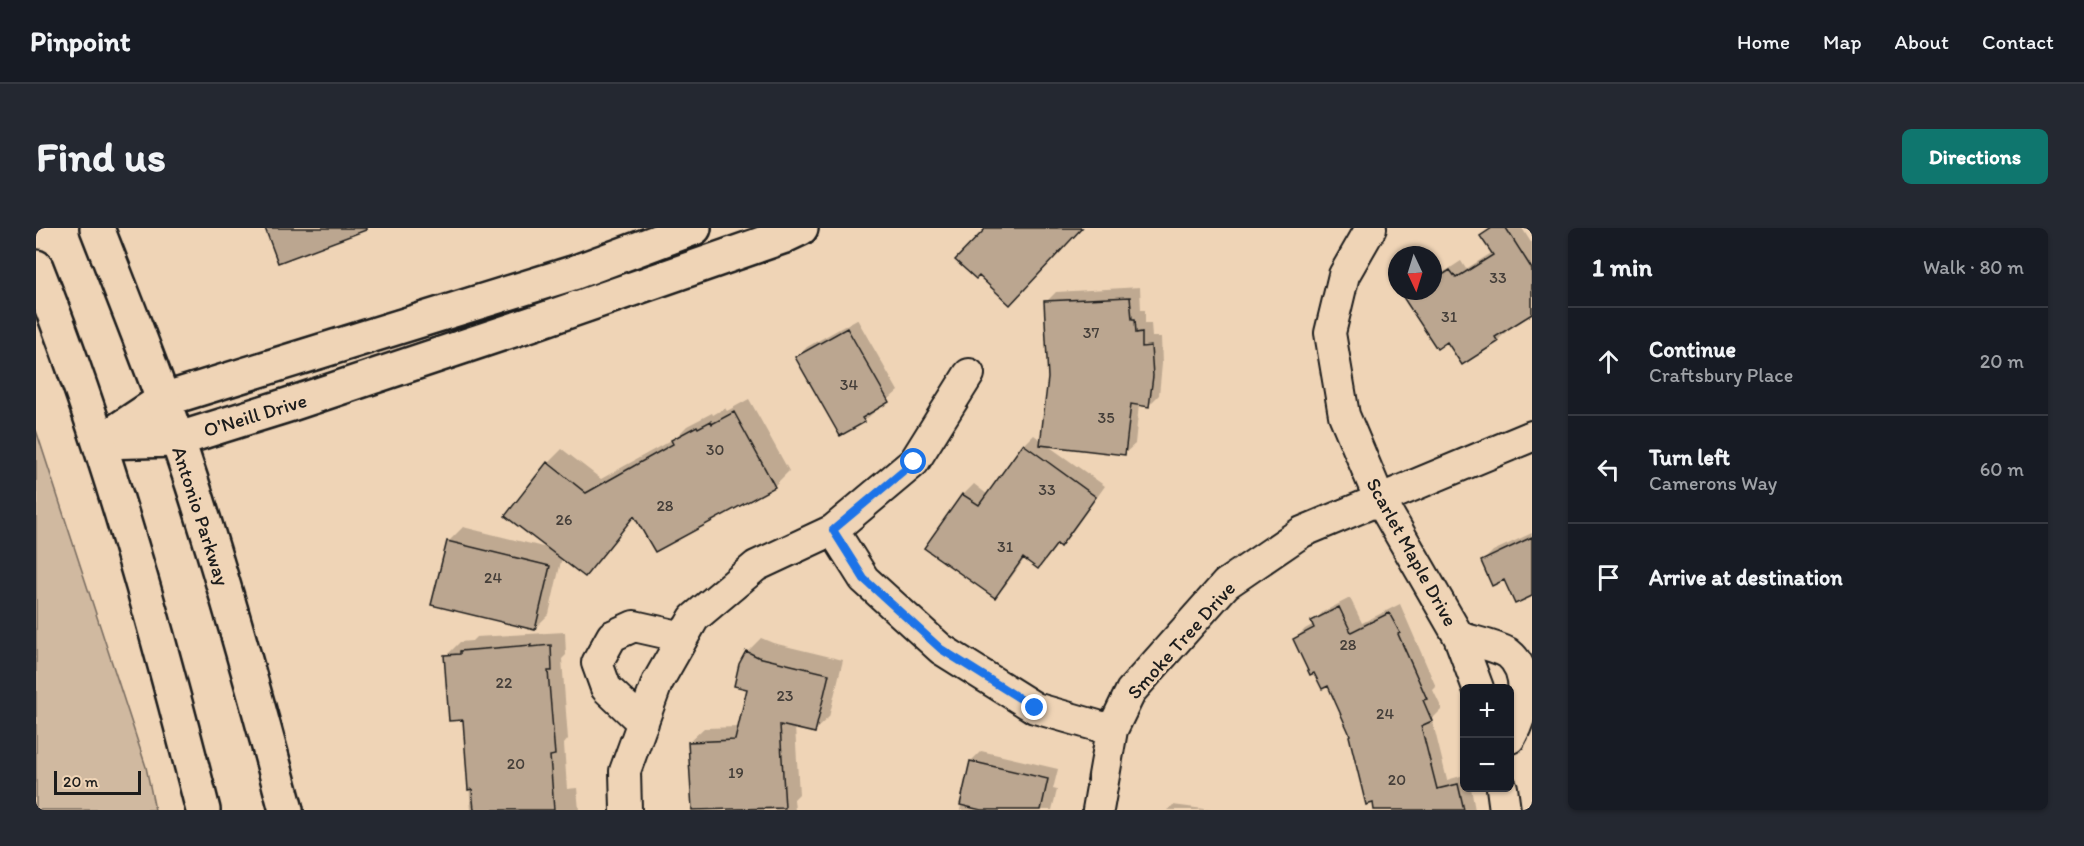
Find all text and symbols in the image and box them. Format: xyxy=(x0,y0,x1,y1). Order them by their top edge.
text: Pinpoint xyxy=(30,24,131,58)
text: Home xyxy=(1737,29,1790,54)
text: Map xyxy=(1823,29,1862,54)
text: About xyxy=(1895,29,1949,54)
text: Contact xyxy=(1982,29,2054,54)
button: Directions xyxy=(1902,129,2048,184)
text: Find us xyxy=(36,131,166,182)
north arrow xyxy=(1388,246,1442,300)
text: 1 min xyxy=(1592,251,1652,283)
text: Walk · 80 m xyxy=(1923,255,2024,279)
house number: 33 xyxy=(1489,268,1507,287)
house number: 31 xyxy=(1441,307,1458,326)
house number: 37 xyxy=(1083,323,1099,342)
text: Continue xyxy=(1649,336,1736,363)
icon: ahead xyxy=(1592,345,1625,378)
text: 20 m xyxy=(1980,349,2024,373)
text: Craftsbury Place xyxy=(1649,363,1793,387)
house number: 34 xyxy=(840,375,859,394)
street label: O'Neill Drive xyxy=(200,388,310,442)
house number: 35 xyxy=(1097,408,1115,427)
house number: 30 xyxy=(706,440,724,459)
street label: Antonio Parkway xyxy=(167,443,235,589)
text: Turn left xyxy=(1649,444,1730,471)
route start xyxy=(900,448,926,474)
icon: left xyxy=(1592,453,1625,486)
text: 60 m xyxy=(1980,457,2024,481)
text: Camerons Way xyxy=(1649,471,1777,495)
street label: Scarlet Maple Drive xyxy=(1361,474,1463,630)
house number: 33 xyxy=(1038,480,1056,499)
house number: 28 xyxy=(656,496,674,515)
house number: 26 xyxy=(556,510,572,529)
house number: 31 xyxy=(997,537,1014,556)
icon: arrive xyxy=(1592,561,1625,594)
text: Arrive at destination xyxy=(1649,564,1843,591)
house number: 24 xyxy=(484,568,502,587)
street label: Smoke Tree Drive xyxy=(1122,576,1240,704)
house number: 28 xyxy=(1339,635,1357,654)
house number: 22 xyxy=(496,673,513,692)
map controls xyxy=(1460,684,1514,792)
button: + xyxy=(1460,684,1514,738)
house number: 23 xyxy=(776,686,794,705)
route end xyxy=(1021,694,1047,720)
house number: 24 xyxy=(1376,704,1394,723)
button: − xyxy=(1460,738,1514,792)
house number: 20 xyxy=(507,754,525,773)
house number: 19 xyxy=(728,763,744,782)
scale bar xyxy=(54,768,141,796)
house number: 20 xyxy=(1388,770,1406,789)
text: 20 m xyxy=(63,772,98,791)

